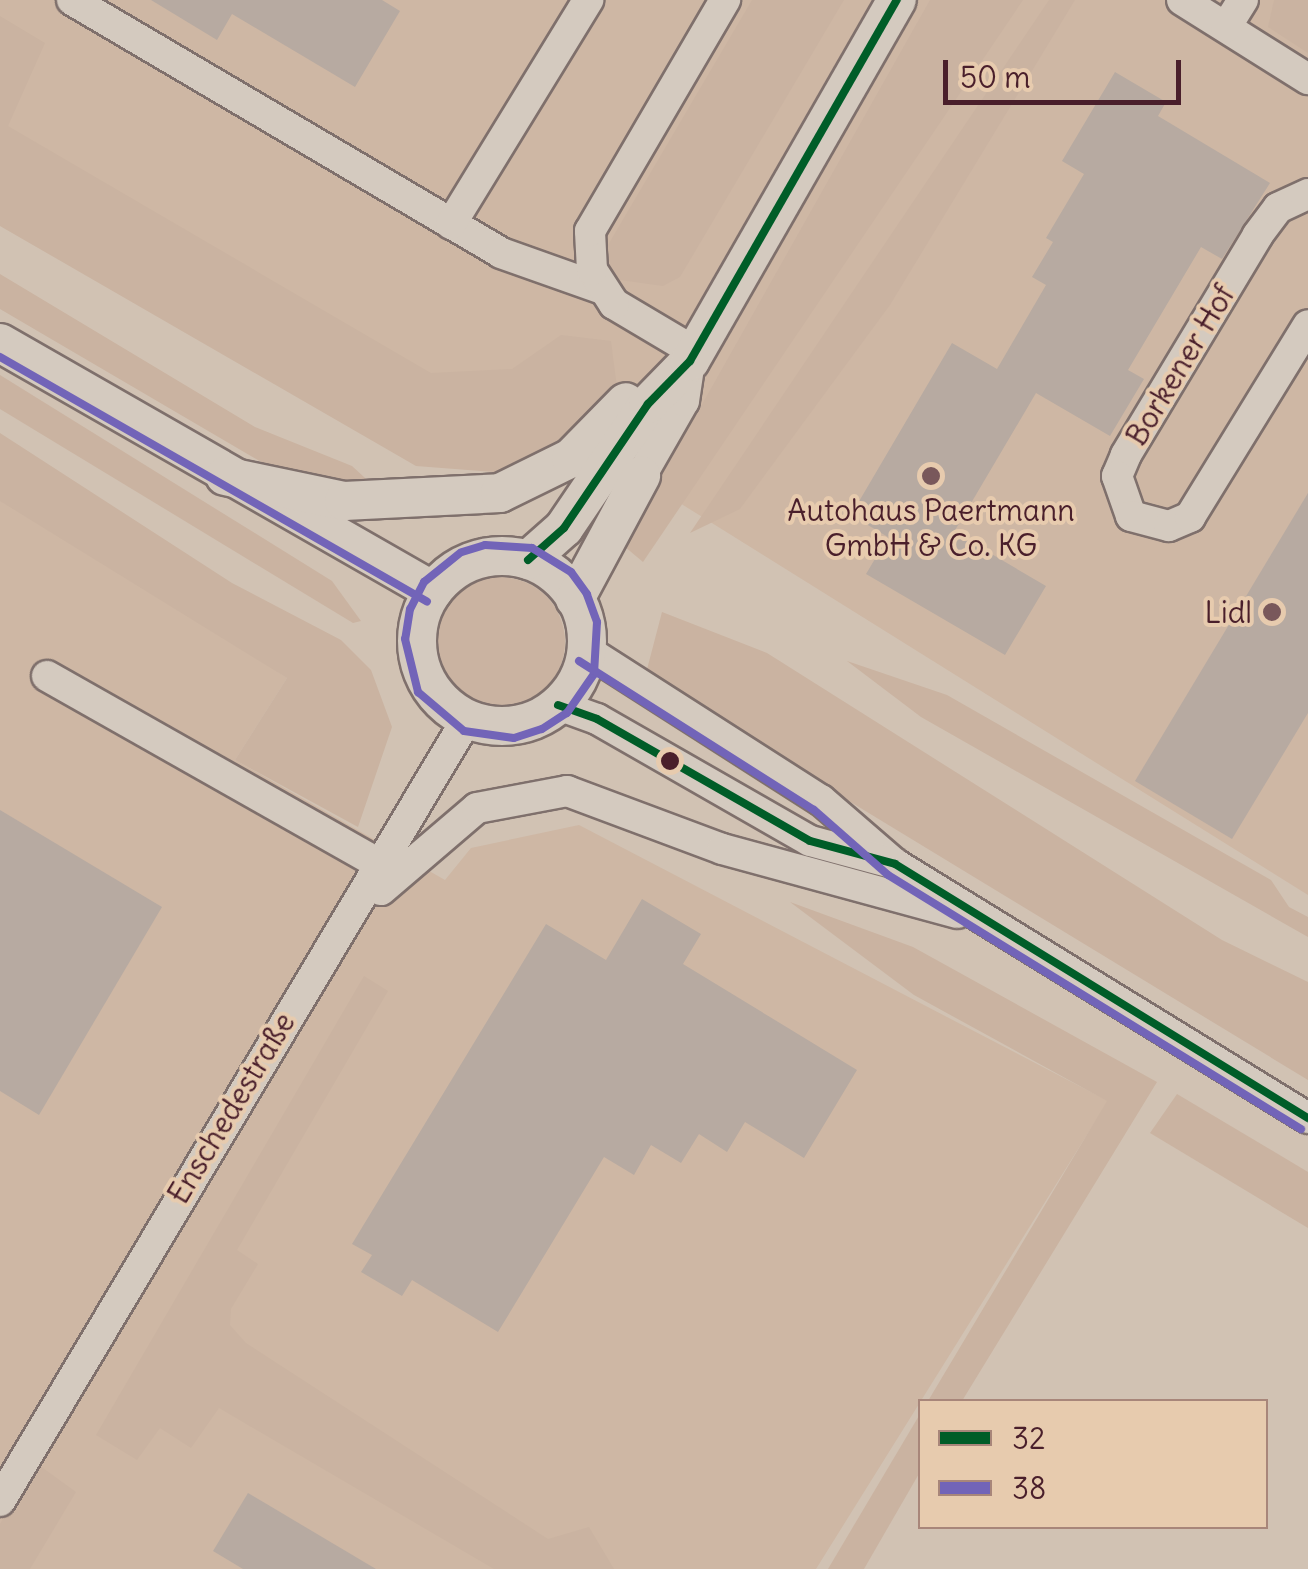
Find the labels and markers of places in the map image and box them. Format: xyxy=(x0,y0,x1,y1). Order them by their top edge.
marker: Autohaus Paertmann GmbH & Co. KG xyxy=(920,465,942,487)
place label: Autohaus Paertmann GmbH & Co. KG xyxy=(787,492,1075,562)
place label: Lidl xyxy=(1205,594,1252,630)
marker: Lidl xyxy=(1261,601,1283,623)
unlabelled marker xyxy=(660,751,680,771)

